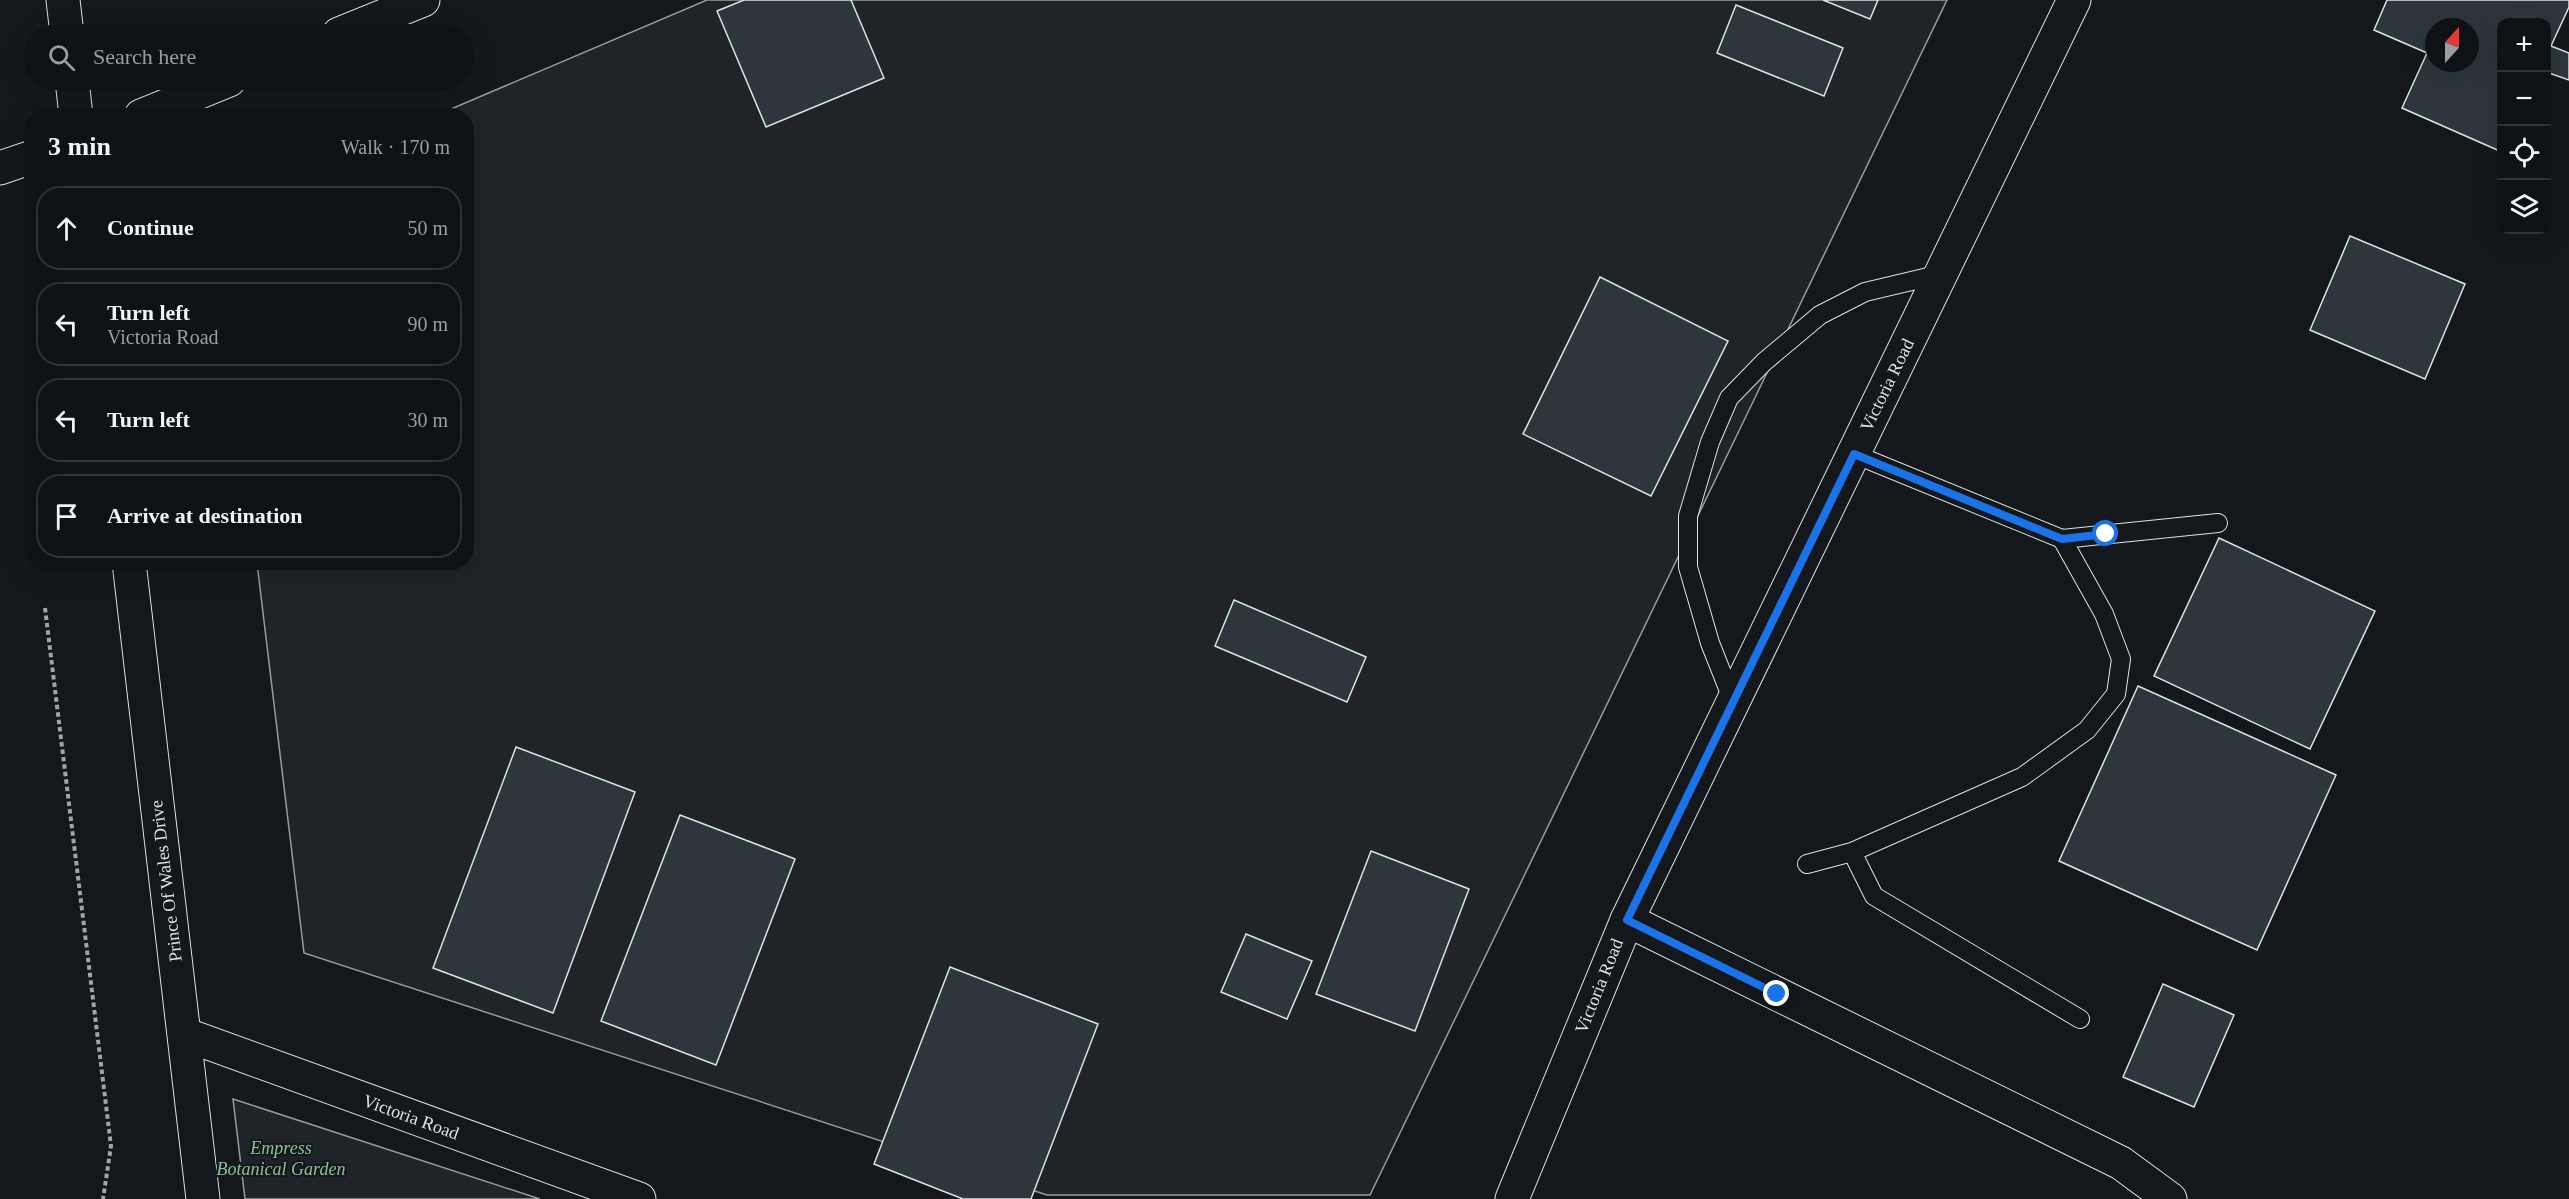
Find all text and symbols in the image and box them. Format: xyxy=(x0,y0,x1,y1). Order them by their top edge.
north arrow xyxy=(2425,18,2479,72)
map controls xyxy=(2497,18,2551,234)
button: + xyxy=(2497,18,2551,72)
search box xyxy=(24,24,474,90)
icon: search xyxy=(45,41,78,74)
text: Search here xyxy=(93,44,196,69)
button: − xyxy=(2497,72,2551,126)
button: locate xyxy=(2497,126,2551,180)
text: 3 min xyxy=(48,132,111,161)
text: Walk · 170 m xyxy=(341,136,450,158)
button: layers xyxy=(2497,180,2551,234)
icon: ahead xyxy=(50,212,83,245)
text: Continue xyxy=(107,215,194,240)
text: 50 m xyxy=(407,217,448,239)
text: Turn left xyxy=(107,300,190,325)
icon: left xyxy=(50,308,83,341)
text: 90 m xyxy=(407,313,448,335)
text: Victoria Road xyxy=(107,326,219,348)
street label: Victoria Road xyxy=(1856,336,1918,434)
icon: left xyxy=(50,404,83,437)
text: Turn left xyxy=(107,407,190,432)
text: 30 m xyxy=(407,409,448,431)
icon: arrive xyxy=(50,500,83,533)
text: Arrive at destination xyxy=(107,503,303,528)
route start xyxy=(2092,520,2118,546)
street label: Prince Of Wales Drive xyxy=(146,799,186,963)
street label: Victoria Road xyxy=(1571,936,1627,1036)
route end xyxy=(1763,980,1789,1006)
street label: Victoria Road xyxy=(360,1090,462,1144)
park label: Empress Botanical Garden xyxy=(217,1138,345,1179)

